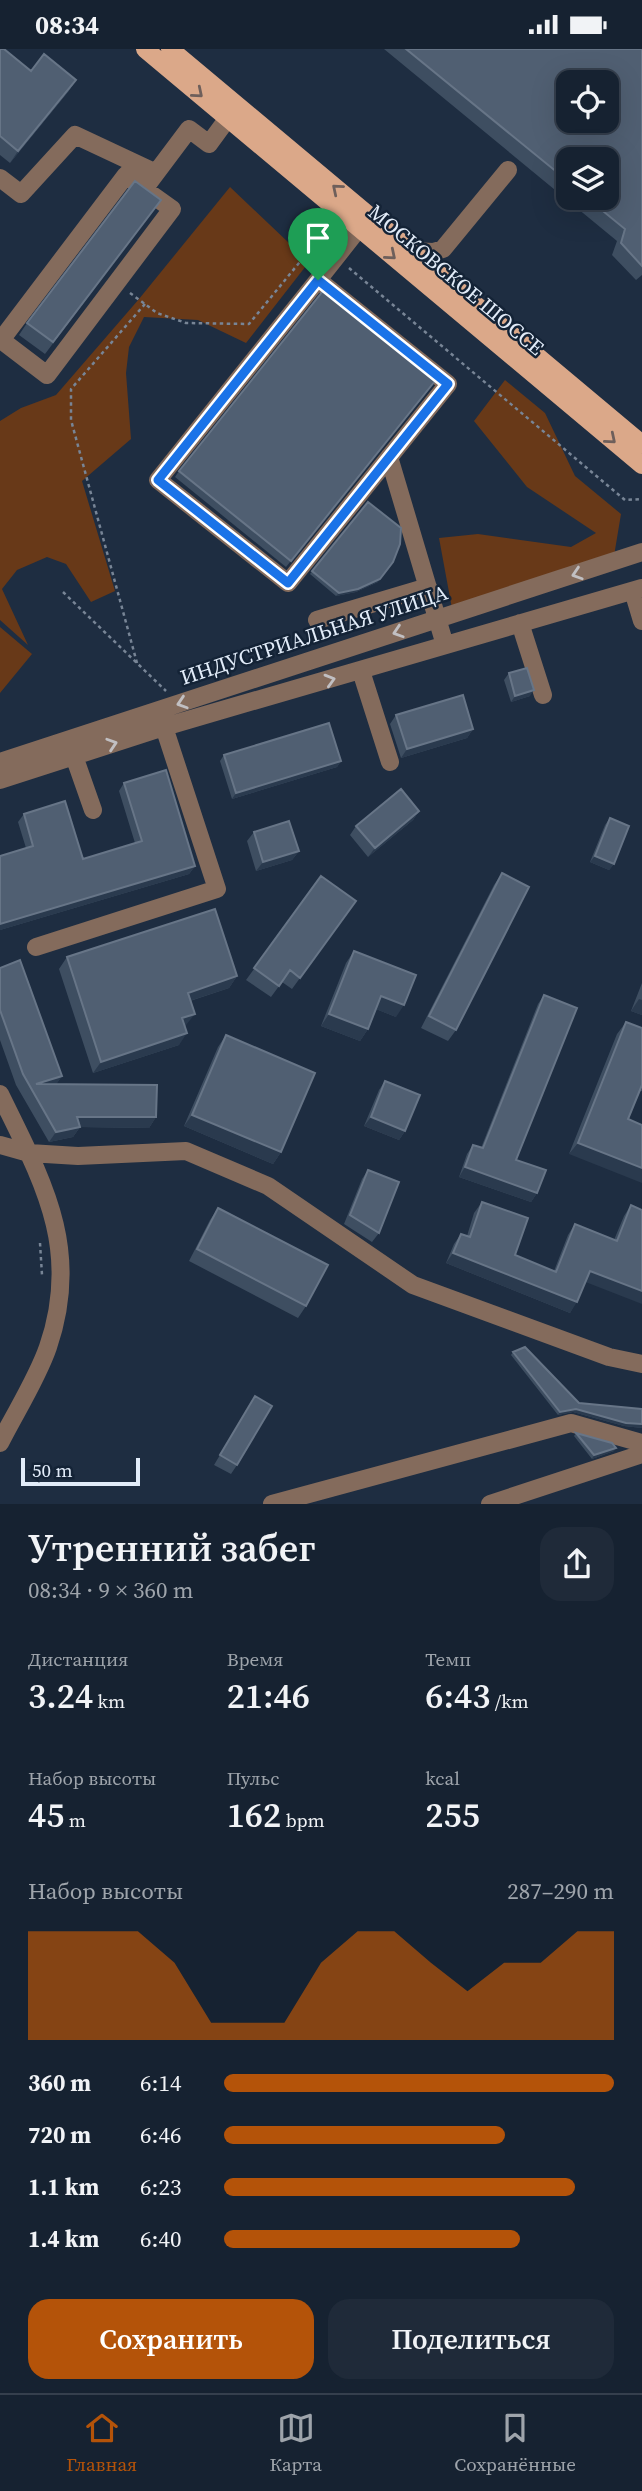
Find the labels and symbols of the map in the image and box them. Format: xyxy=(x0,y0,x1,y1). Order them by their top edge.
one-way arrow xyxy=(189,85,202,97)
one-way arrow xyxy=(332,185,345,197)
street label: МОСКОВСКОЕ ШОССЕ xyxy=(362,197,550,362)
pin xyxy=(288,208,348,280)
one-way arrow xyxy=(382,247,395,259)
one-way arrow xyxy=(602,431,615,443)
one-way arrow xyxy=(571,565,583,580)
street label: ИНДУСТРИАЛЬНАЯ УЛИЦА xyxy=(176,577,451,692)
one-way arrow xyxy=(393,624,405,638)
one-way arrow xyxy=(323,673,335,688)
one-way arrow xyxy=(176,694,188,709)
one-way arrow xyxy=(105,738,117,753)
scale bar xyxy=(21,1455,140,1487)

